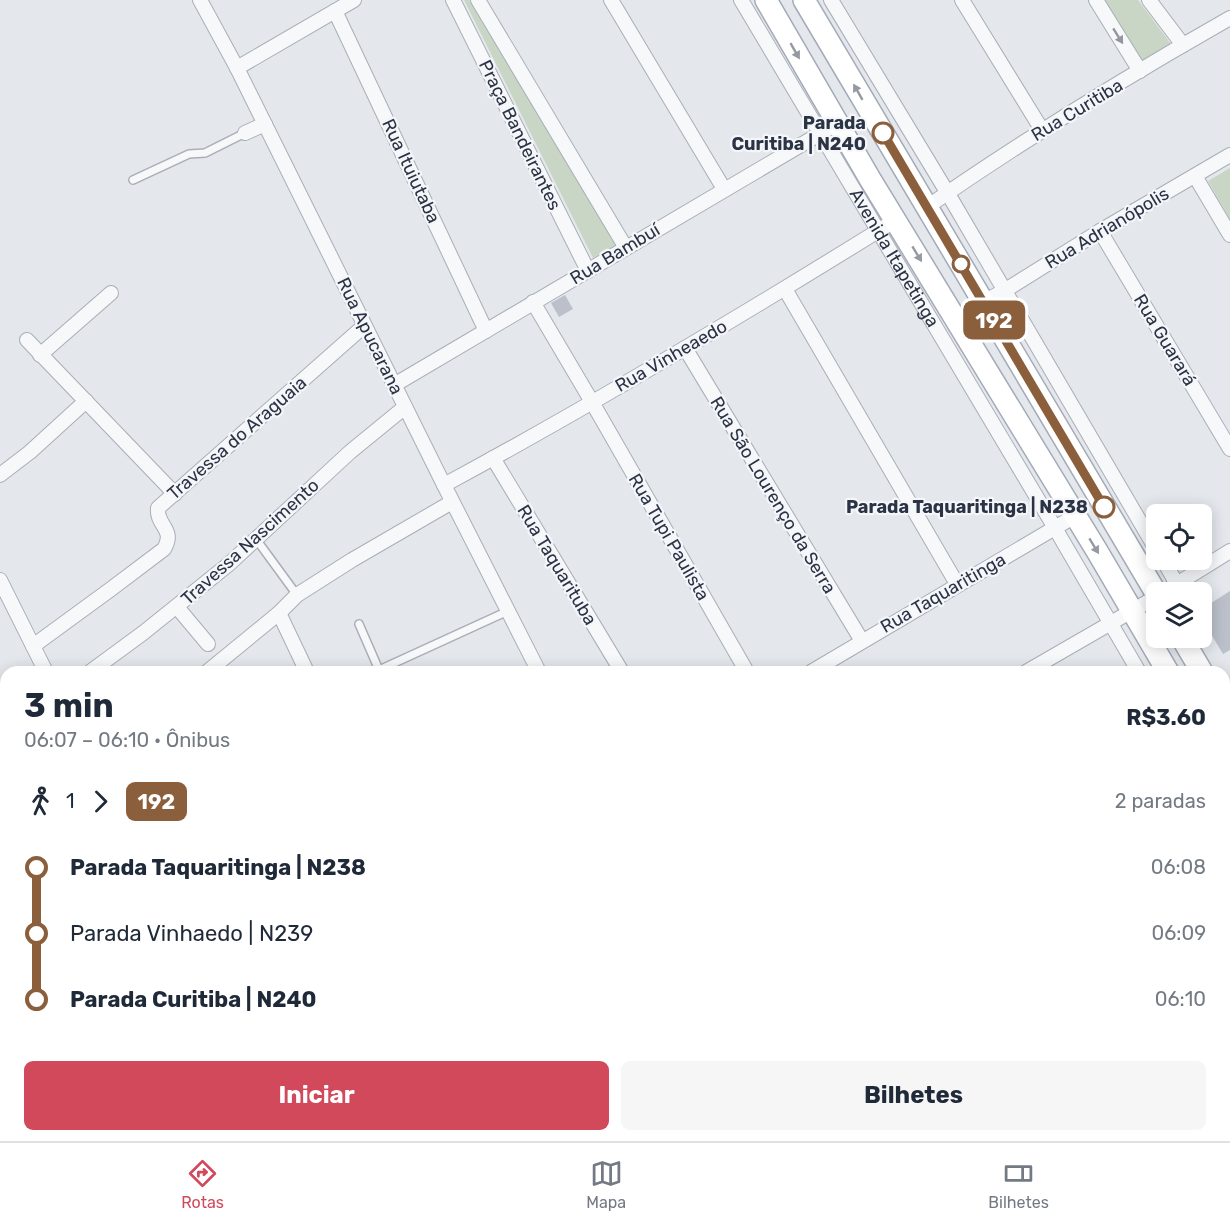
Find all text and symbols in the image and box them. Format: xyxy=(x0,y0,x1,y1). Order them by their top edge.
one-way arrow xyxy=(1112,28,1123,44)
one-way arrow xyxy=(790,43,800,60)
street label: Praça Bandeirantes xyxy=(474,56,566,214)
street label: Rua Curitiba xyxy=(1027,74,1127,146)
one-way arrow xyxy=(853,84,864,100)
place label: Parada Curitiba | N240 xyxy=(731,112,866,155)
street label: Rua Ituiutaba xyxy=(377,115,445,227)
marker: Parada Curitiba | N240 xyxy=(872,122,894,144)
street label: Rua Adrianópolis xyxy=(1041,182,1173,274)
street label: Avenida Itapetinga xyxy=(845,185,944,331)
street label: Rua Bambuí xyxy=(566,218,665,289)
one-way arrow xyxy=(911,246,922,262)
unlabelled marker xyxy=(952,255,970,273)
street label: Rua Apucarana xyxy=(332,274,408,398)
street label: Rua Guarará xyxy=(1129,290,1201,390)
line badge: 192 xyxy=(960,300,1028,340)
text: 192 xyxy=(975,308,1013,333)
street label: Rua Vinheaedo xyxy=(611,315,731,397)
street label: Travessa do Araguaia xyxy=(163,372,311,504)
street label: Rua São Lourenço da Serra xyxy=(705,392,841,598)
street label: Rua Tupi Paulista xyxy=(624,470,714,604)
street label: Travessa Nascimento xyxy=(177,474,323,610)
place label: Parada Taquaritinga | N238 xyxy=(846,496,1088,518)
marker: Parada Taquaritinga | N238 xyxy=(1093,496,1115,518)
street label: Rua Taquarituba xyxy=(512,501,602,629)
map controls xyxy=(1146,504,1212,648)
button: locate xyxy=(1146,504,1212,570)
one-way arrow xyxy=(1088,538,1099,555)
street label: Rua Taquaritinga xyxy=(876,548,1010,638)
button: layers xyxy=(1146,582,1212,648)
text: 3 min xyxy=(24,686,114,725)
text: R$3.60 xyxy=(1126,704,1206,731)
text: 06:07 – 06:10 · Ônibus xyxy=(24,728,230,752)
icon: walk xyxy=(24,785,57,818)
icon: forward xyxy=(84,785,117,818)
text: 1 xyxy=(66,789,75,813)
text: 192 xyxy=(138,789,175,814)
text: 2 paradas xyxy=(1115,789,1206,813)
text: Parada Taquaritinga | N238 xyxy=(70,854,366,881)
text: 06:08 xyxy=(1151,855,1206,879)
text: Parada Vinhaedo | N239 xyxy=(70,920,313,947)
text: 06:09 xyxy=(1152,921,1206,945)
text: Parada Curitiba | N240 xyxy=(70,986,316,1013)
text: 06:10 xyxy=(1155,987,1206,1011)
button: Iniciar xyxy=(24,1061,609,1130)
button: Bilhetes xyxy=(621,1061,1206,1130)
tab: Rotas xyxy=(181,1157,224,1212)
tab: Mapa xyxy=(586,1157,626,1212)
tab: Bilhetes xyxy=(988,1157,1049,1212)

